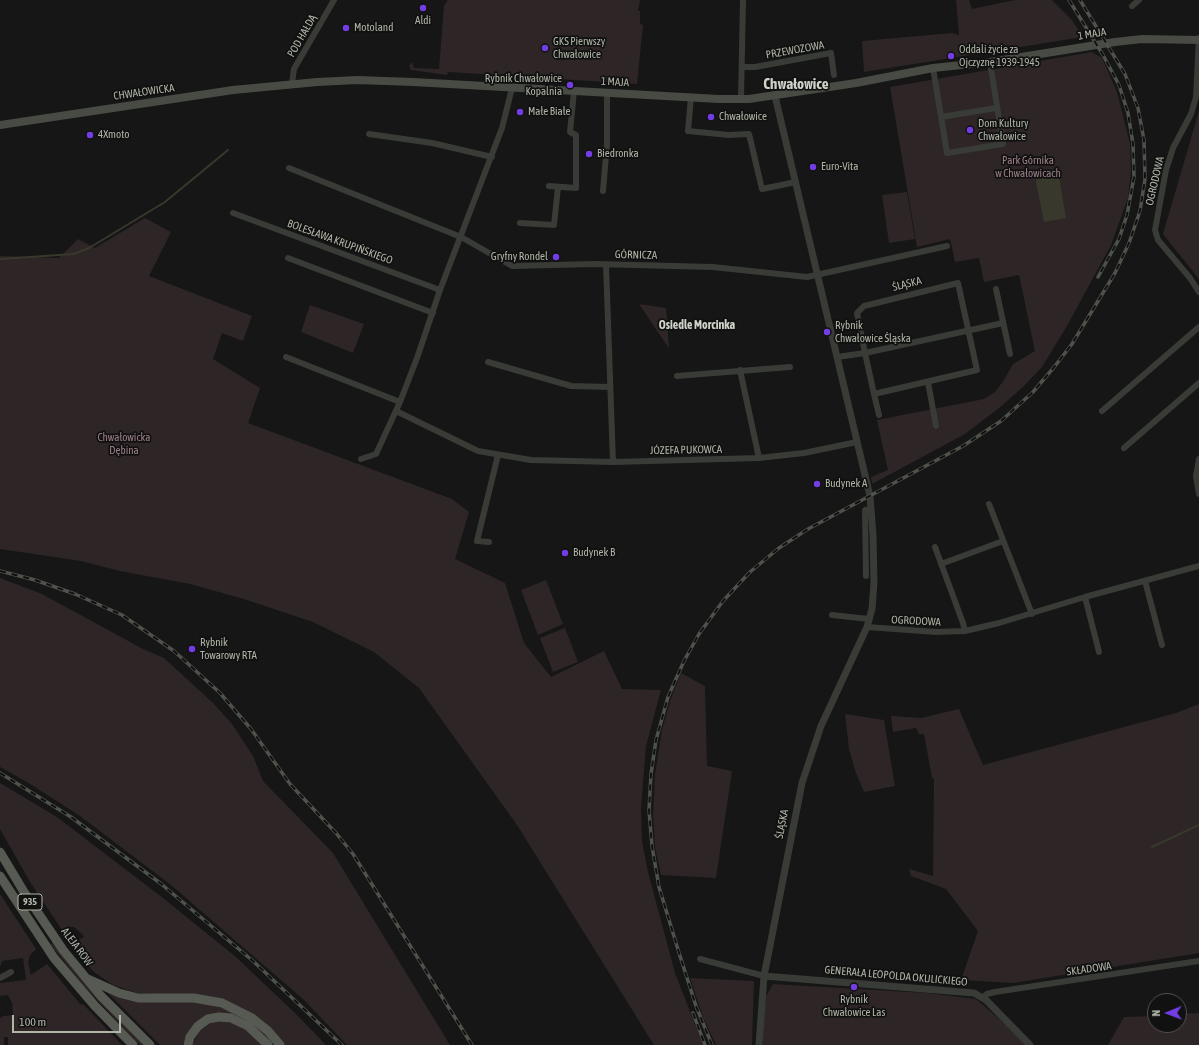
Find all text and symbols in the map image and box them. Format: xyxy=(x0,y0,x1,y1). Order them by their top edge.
marker: Aldi xyxy=(418,3,428,13)
street label: POD HAŁDĄ xyxy=(285,12,319,60)
place label: Aldi xyxy=(415,14,431,28)
place label: Motoland xyxy=(354,21,393,35)
marker: Motoland xyxy=(341,23,351,33)
street label: 1 MAJA xyxy=(1077,25,1107,43)
place label: GKS Pierwszy Chwałowice xyxy=(553,35,605,61)
street label: PRZEWOZOWA xyxy=(765,38,825,62)
marker: GKS Pierwszy Chwałowice xyxy=(540,43,550,53)
place label: Oddali życie za Ojczyznę 1939-1945 xyxy=(959,43,1040,69)
marker: Oddali życie za Ojczyznę 1939-1945 xyxy=(946,51,956,61)
place label: Rybnik Chwałowice Kopalnia xyxy=(485,72,562,98)
street label: 1 MAJA xyxy=(601,75,629,89)
district label: Chwałowice xyxy=(763,75,829,93)
marker: Rybnik Chwałowice Kopalnia xyxy=(565,80,575,90)
street label: CHWAŁOWICKA xyxy=(113,81,175,103)
place label: Małe Białe xyxy=(528,105,570,119)
marker: Małe Białe xyxy=(515,107,525,117)
place label: Chwałowice xyxy=(719,110,767,124)
marker: Chwałowice xyxy=(706,112,716,122)
place label: Dom Kultury Chwałowice xyxy=(978,117,1029,143)
marker: Dom Kultury Chwałowice xyxy=(965,125,975,135)
place label: 4Xmoto xyxy=(98,128,129,142)
marker: 4Xmoto xyxy=(85,130,95,140)
place label: Biedronka xyxy=(597,147,639,161)
marker: Biedronka xyxy=(584,149,594,159)
park label: Park Górnika w Chwałowicach xyxy=(995,154,1061,180)
street label: OGRODOWA xyxy=(1143,155,1167,207)
place label: Euro-Vita xyxy=(821,160,858,174)
marker: Euro-Vita xyxy=(808,162,818,172)
street label: BOLESŁAWA KRUPIŃSKIEGO xyxy=(286,217,394,267)
street label: GÓRNICZA xyxy=(615,248,657,262)
place label: Gryfny Rondel xyxy=(491,250,548,264)
marker: Gryfny Rondel xyxy=(551,252,561,262)
street label: ŚLĄSKA xyxy=(891,274,923,294)
district label: Osiedle Morcinka xyxy=(659,318,735,332)
place label: Rybnik Chwałowice Śląska xyxy=(835,319,911,345)
marker: Rybnik Chwałowice Śląska xyxy=(822,327,832,337)
park label: Chwałowicka Dębina xyxy=(98,431,150,457)
street label: JÓZEFA PUKOWCA xyxy=(650,443,722,457)
place label: Budynek A xyxy=(825,477,867,491)
marker: Budynek A xyxy=(812,479,822,489)
place label: Budynek B xyxy=(573,546,615,560)
marker: Budynek B xyxy=(560,548,570,558)
street label: OGRODOWA xyxy=(891,613,941,629)
place label: Rybnik Towarowy RTA xyxy=(200,636,257,662)
marker: Rybnik Towarowy RTA xyxy=(187,644,197,654)
street label: ŚLĄSKA xyxy=(773,808,791,840)
road number: 935 xyxy=(18,894,42,910)
street label: ALEJA ROW xyxy=(58,925,96,969)
street label: SKŁADOWA xyxy=(1066,959,1112,979)
street label: GENERAŁA LEOPOLDA OKULICKIEGO xyxy=(824,963,968,989)
marker: Rybnik Chwałowice Las xyxy=(849,982,859,992)
place label: Rybnik Chwałowice Las xyxy=(823,993,885,1019)
north arrow xyxy=(1147,993,1187,1033)
scale bar xyxy=(14,1007,123,1033)
text: N xyxy=(1150,1010,1162,1017)
text: 100 m xyxy=(19,1015,46,1029)

